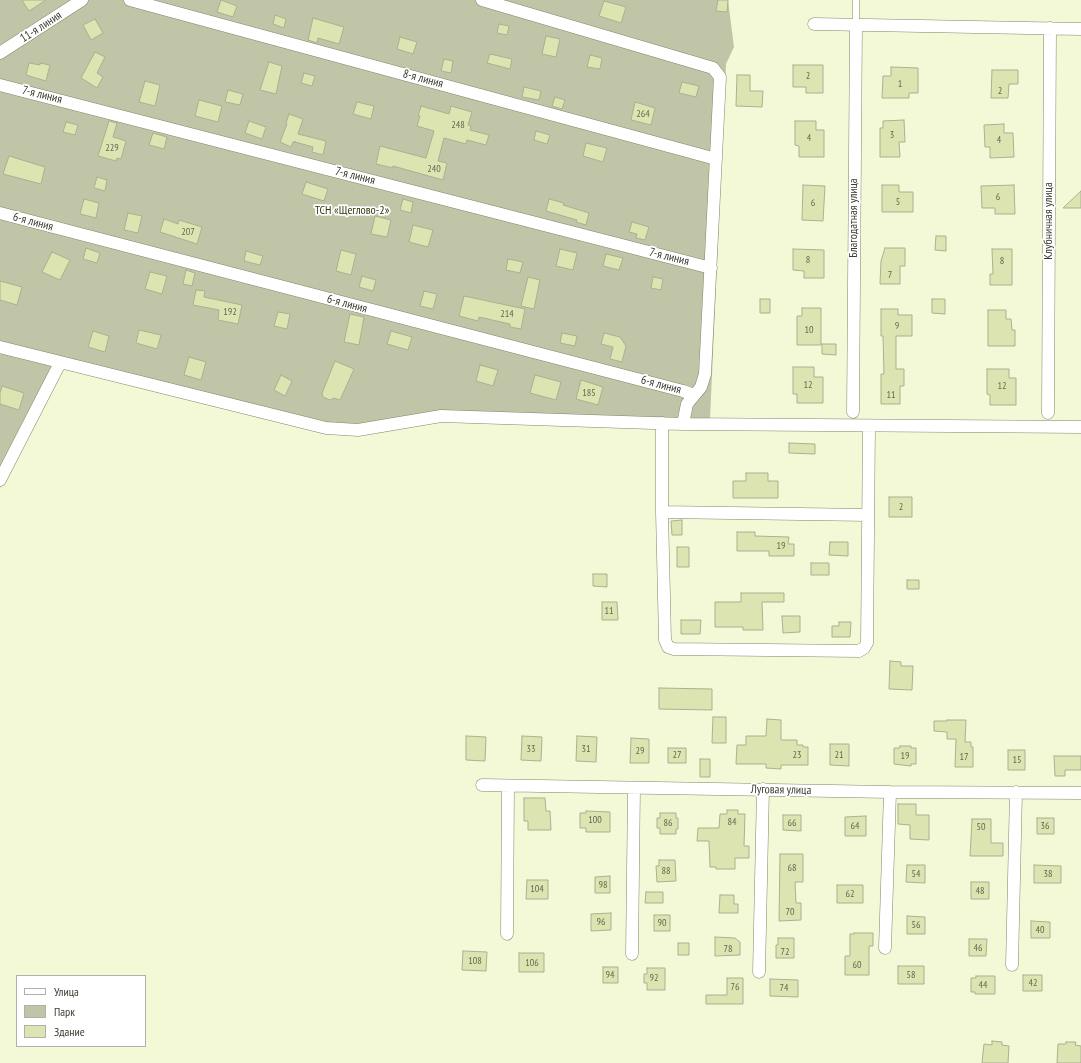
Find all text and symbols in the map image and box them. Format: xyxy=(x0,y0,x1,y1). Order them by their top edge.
street label: 11-я линия xyxy=(17,8,65,46)
street label: 8-я линия xyxy=(401,67,445,91)
house number: 2 xyxy=(806,70,810,82)
house number: 1 xyxy=(898,78,902,90)
street label: 7-я линия xyxy=(20,83,64,107)
house number: 2 xyxy=(998,85,1002,97)
house number: 264 xyxy=(636,108,650,120)
house number: 248 xyxy=(451,119,465,131)
house number: 3 xyxy=(890,129,894,141)
house number: 4 xyxy=(807,132,811,144)
house number: 4 xyxy=(997,134,1001,146)
house number: 229 xyxy=(105,142,119,154)
house number: 240 xyxy=(427,163,441,175)
street label: 7-я линия xyxy=(333,164,377,188)
street label: Благодатная улица xyxy=(847,178,861,258)
street label: Клубничная улица xyxy=(1042,182,1056,260)
house number: 6 xyxy=(996,191,1000,203)
house number: 5 xyxy=(896,196,900,208)
house number: 6 xyxy=(811,197,815,209)
park label: ТСН «Щеглово-2» xyxy=(315,204,389,218)
street label: 6-я линия xyxy=(11,210,55,234)
house number: 207 xyxy=(181,226,195,238)
street label: 7-я линия xyxy=(647,245,691,269)
house number: 8 xyxy=(806,254,810,266)
house number: 8 xyxy=(1000,255,1004,267)
house number: 7 xyxy=(888,269,892,281)
street label: 6-я линия xyxy=(325,292,369,316)
house number: 192 xyxy=(223,306,237,318)
house number: 214 xyxy=(500,308,514,320)
house number: 9 xyxy=(895,320,899,332)
house number: 10 xyxy=(805,324,813,336)
street label: 6-я линия xyxy=(639,373,683,397)
house number: 12 xyxy=(804,379,812,391)
house number: 12 xyxy=(998,380,1006,392)
house number: 185 xyxy=(582,387,596,399)
house number: 11 xyxy=(887,389,895,401)
house number: 2 xyxy=(899,501,903,513)
house number: 19 xyxy=(777,540,785,552)
house number: 11 xyxy=(605,605,613,617)
house number: 33 xyxy=(527,743,535,755)
house number: 31 xyxy=(582,743,590,755)
house number: 29 xyxy=(636,745,644,757)
house number: 27 xyxy=(673,749,681,761)
house number: 23 xyxy=(793,749,801,761)
house number: 21 xyxy=(835,749,843,761)
house number: 19 xyxy=(901,750,909,762)
house number: 17 xyxy=(960,751,968,763)
house number: 15 xyxy=(1013,754,1021,766)
street label: Луговая улица xyxy=(751,782,811,798)
house number: 100 xyxy=(588,814,602,826)
house number: 84 xyxy=(728,816,736,828)
house number: 86 xyxy=(664,817,672,829)
house number: 66 xyxy=(788,817,796,829)
house number: 64 xyxy=(851,820,859,832)
house number: 36 xyxy=(1041,820,1049,832)
house number: 50 xyxy=(977,821,985,833)
house number: 68 xyxy=(788,862,796,874)
house number: 88 xyxy=(662,865,670,877)
house number: 54 xyxy=(912,868,920,880)
house number: 38 xyxy=(1044,868,1052,880)
house number: 98 xyxy=(599,879,607,891)
house number: 104 xyxy=(530,883,544,895)
house number: 48 xyxy=(976,885,984,897)
house number: 62 xyxy=(846,888,854,900)
house number: 70 xyxy=(786,906,794,918)
house number: 96 xyxy=(597,916,605,928)
house number: 90 xyxy=(658,917,666,929)
house number: 56 xyxy=(912,919,920,931)
house number: 40 xyxy=(1036,924,1044,936)
house number: 46 xyxy=(974,942,982,954)
house number: 78 xyxy=(724,943,732,955)
house number: 72 xyxy=(781,946,789,958)
house number: 108 xyxy=(468,955,482,967)
house number: 106 xyxy=(525,957,539,969)
house number: 60 xyxy=(853,959,861,971)
house number: 94 xyxy=(606,969,614,981)
house number: 58 xyxy=(907,969,915,981)
house number: 92 xyxy=(650,972,658,984)
legend xyxy=(16,975,146,1047)
house number: 42 xyxy=(1029,977,1037,989)
house number: 44 xyxy=(979,979,987,991)
house number: 76 xyxy=(731,981,739,993)
house number: 74 xyxy=(780,982,788,994)
text: Улица xyxy=(54,984,79,999)
text: Парк xyxy=(54,1004,75,1019)
text: Здание xyxy=(54,1024,85,1039)

